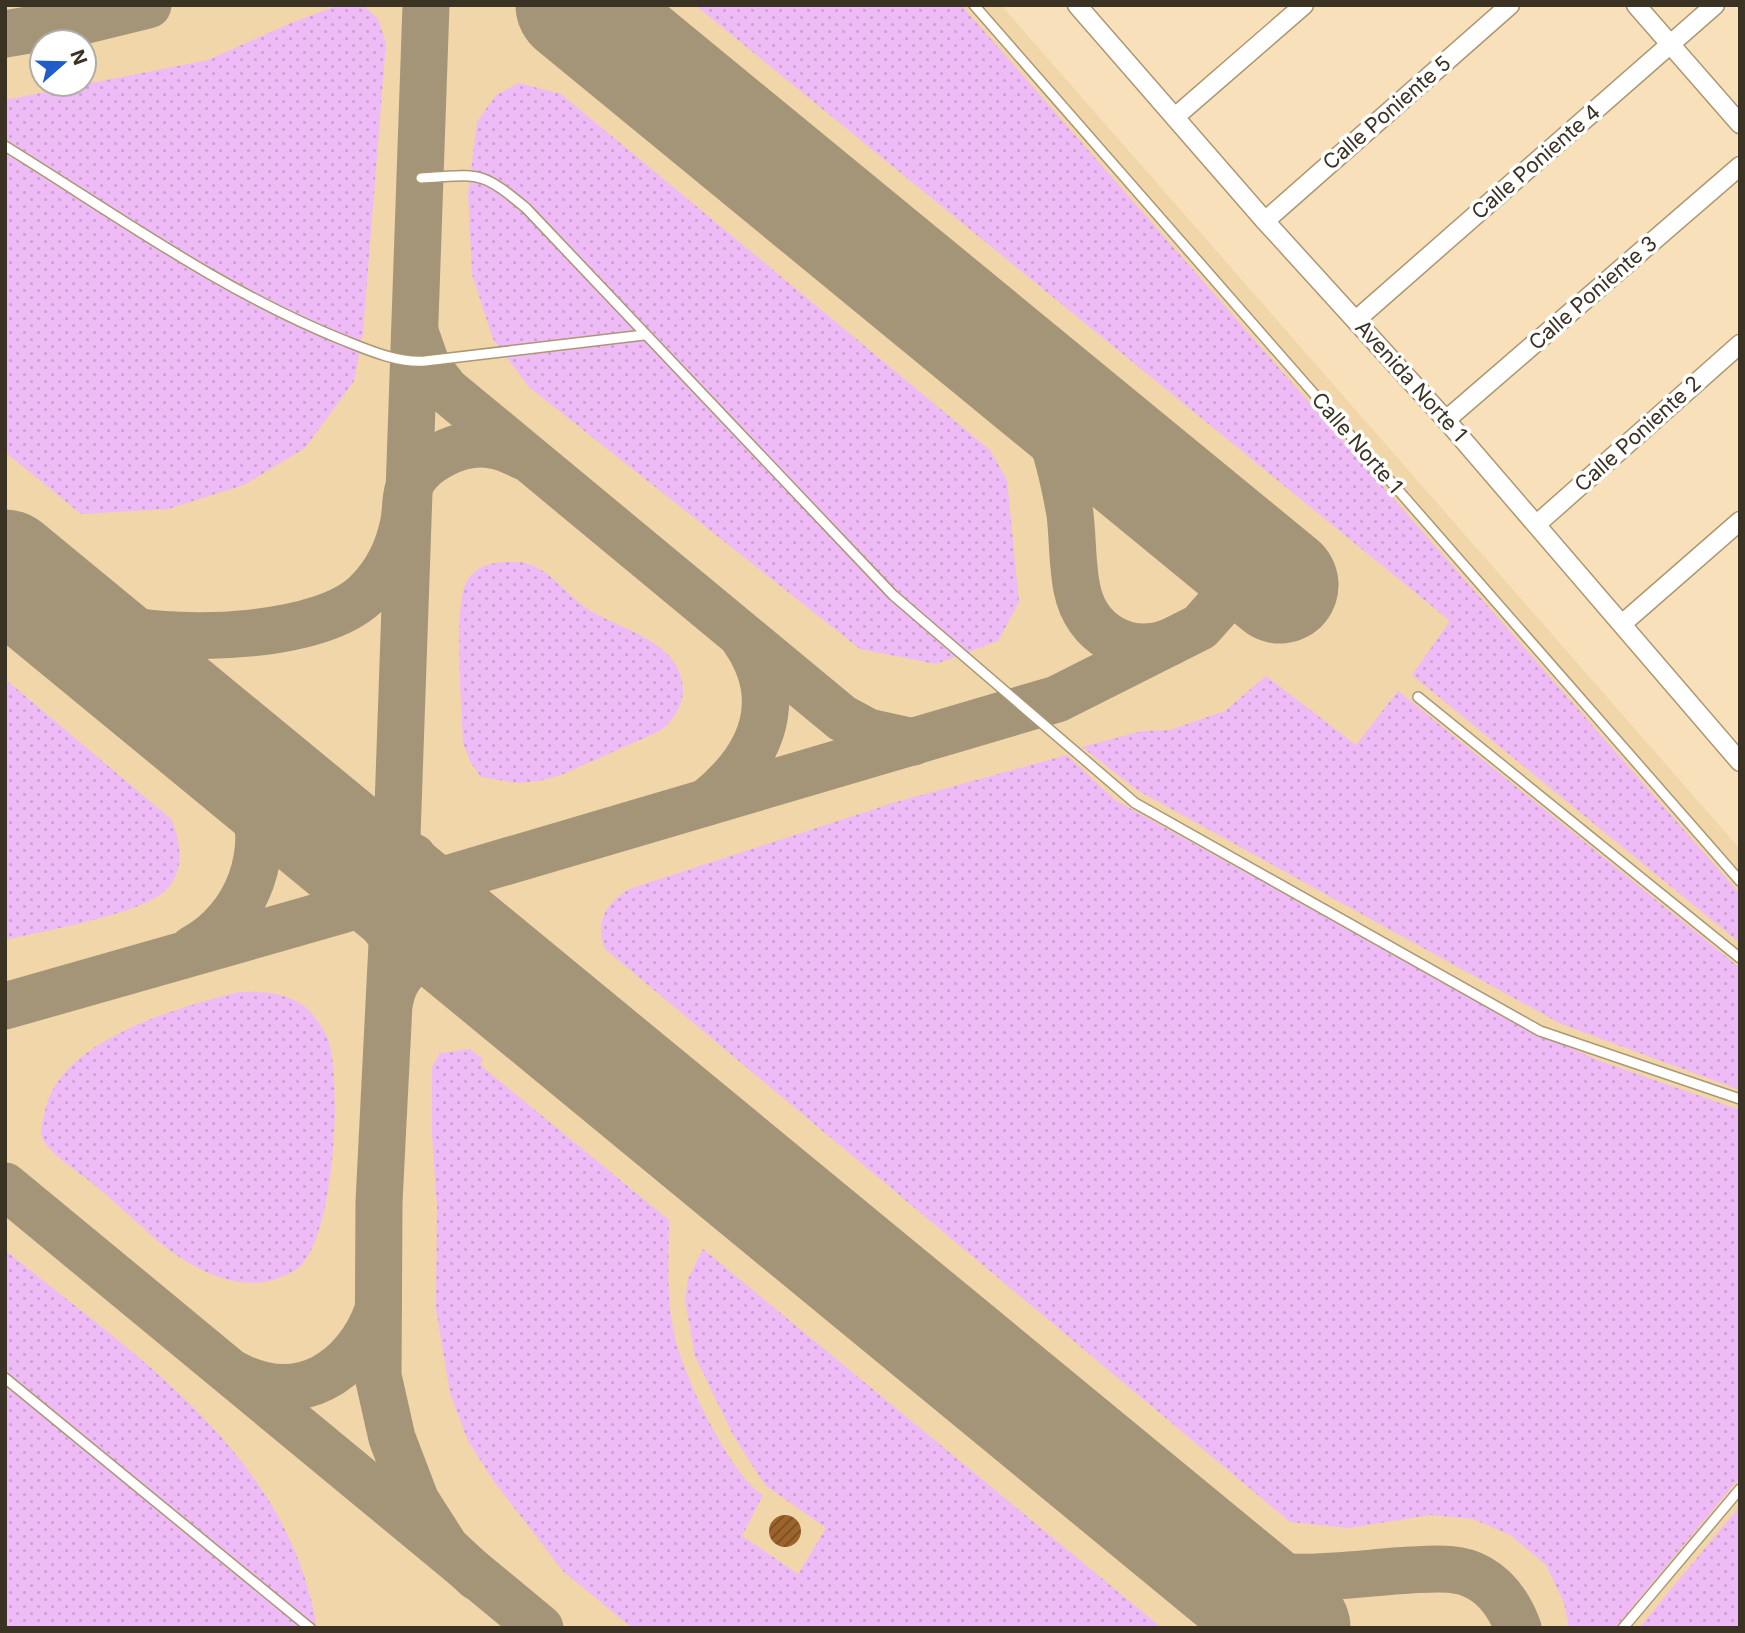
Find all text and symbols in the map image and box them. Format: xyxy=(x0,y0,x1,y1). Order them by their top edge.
north arrow xyxy=(28,28,98,98)
text: N xyxy=(65,47,92,68)
street label: Calle Poniente 5 xyxy=(1318,50,1456,175)
street label: Calle Poniente 4 xyxy=(1466,99,1605,224)
street label: Calle Poniente 3 xyxy=(1524,230,1662,355)
street label: Avenida Norte 1 xyxy=(1350,315,1472,447)
street label: Calle Poniente 2 xyxy=(1569,370,1706,497)
street label: Calle Norte 1 xyxy=(1307,387,1408,498)

